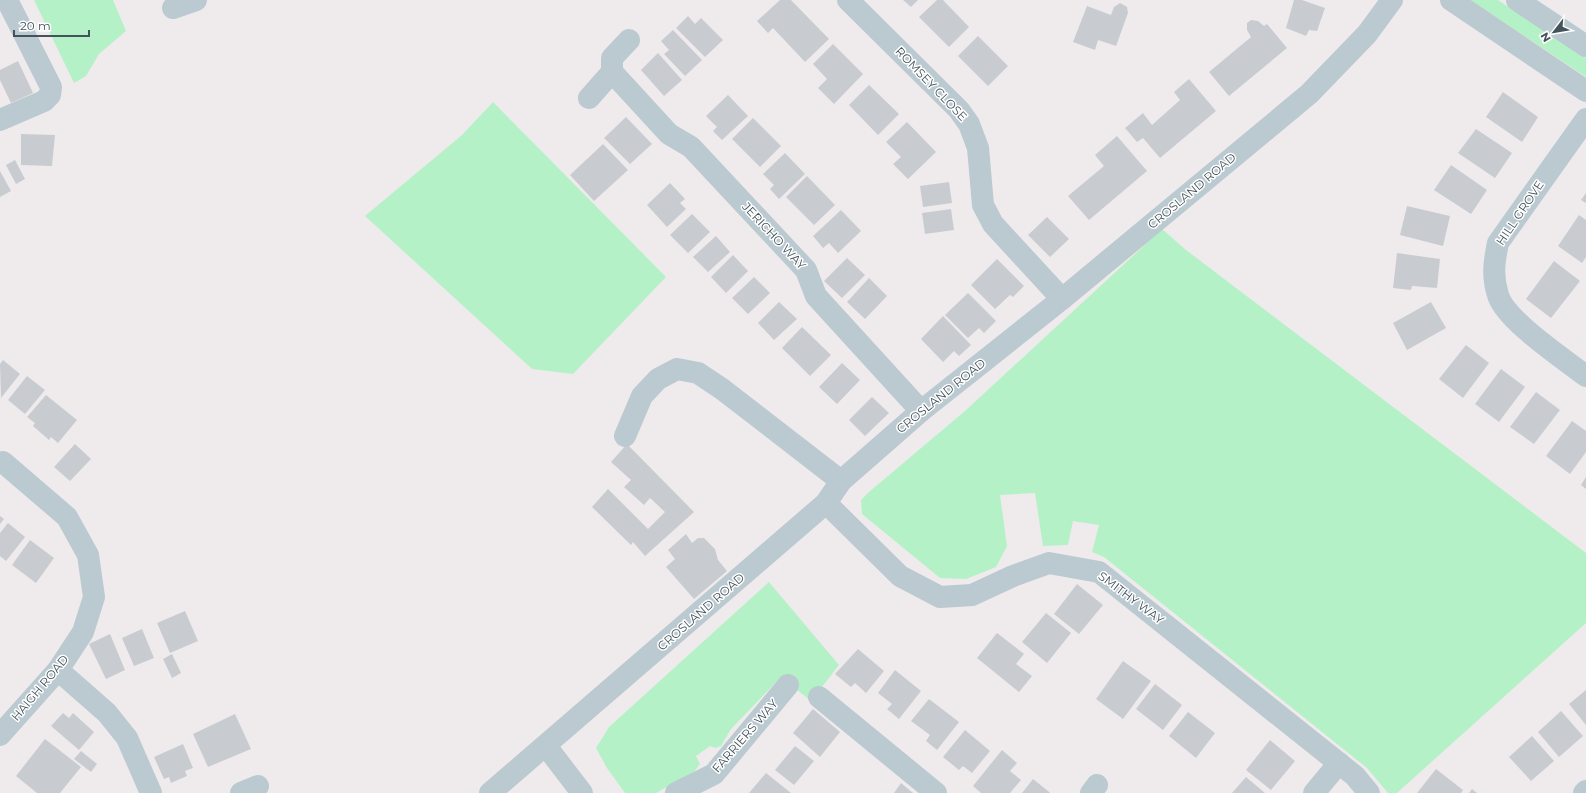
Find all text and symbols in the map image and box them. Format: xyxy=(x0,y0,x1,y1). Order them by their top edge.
scale bar xyxy=(14,12,89,38)
north arrow xyxy=(1534,12,1574,52)
text: 20 m xyxy=(20,18,51,33)
text: N xyxy=(1537,30,1554,45)
street label: ROMSEY CLOSE xyxy=(892,43,970,124)
street label: CROSLAND ROAD xyxy=(1145,149,1239,232)
street label: HILL GROVE xyxy=(1492,178,1547,248)
street label: JERICHO WAY xyxy=(739,198,810,273)
street label: CROSLAND ROAD xyxy=(893,355,988,436)
street label: SMITHY WAY xyxy=(1096,568,1167,627)
street label: CROSLAND ROAD xyxy=(654,570,747,653)
street label: HAIGH ROAD xyxy=(8,652,72,724)
street label: FARRIERS WAY xyxy=(709,696,781,776)

